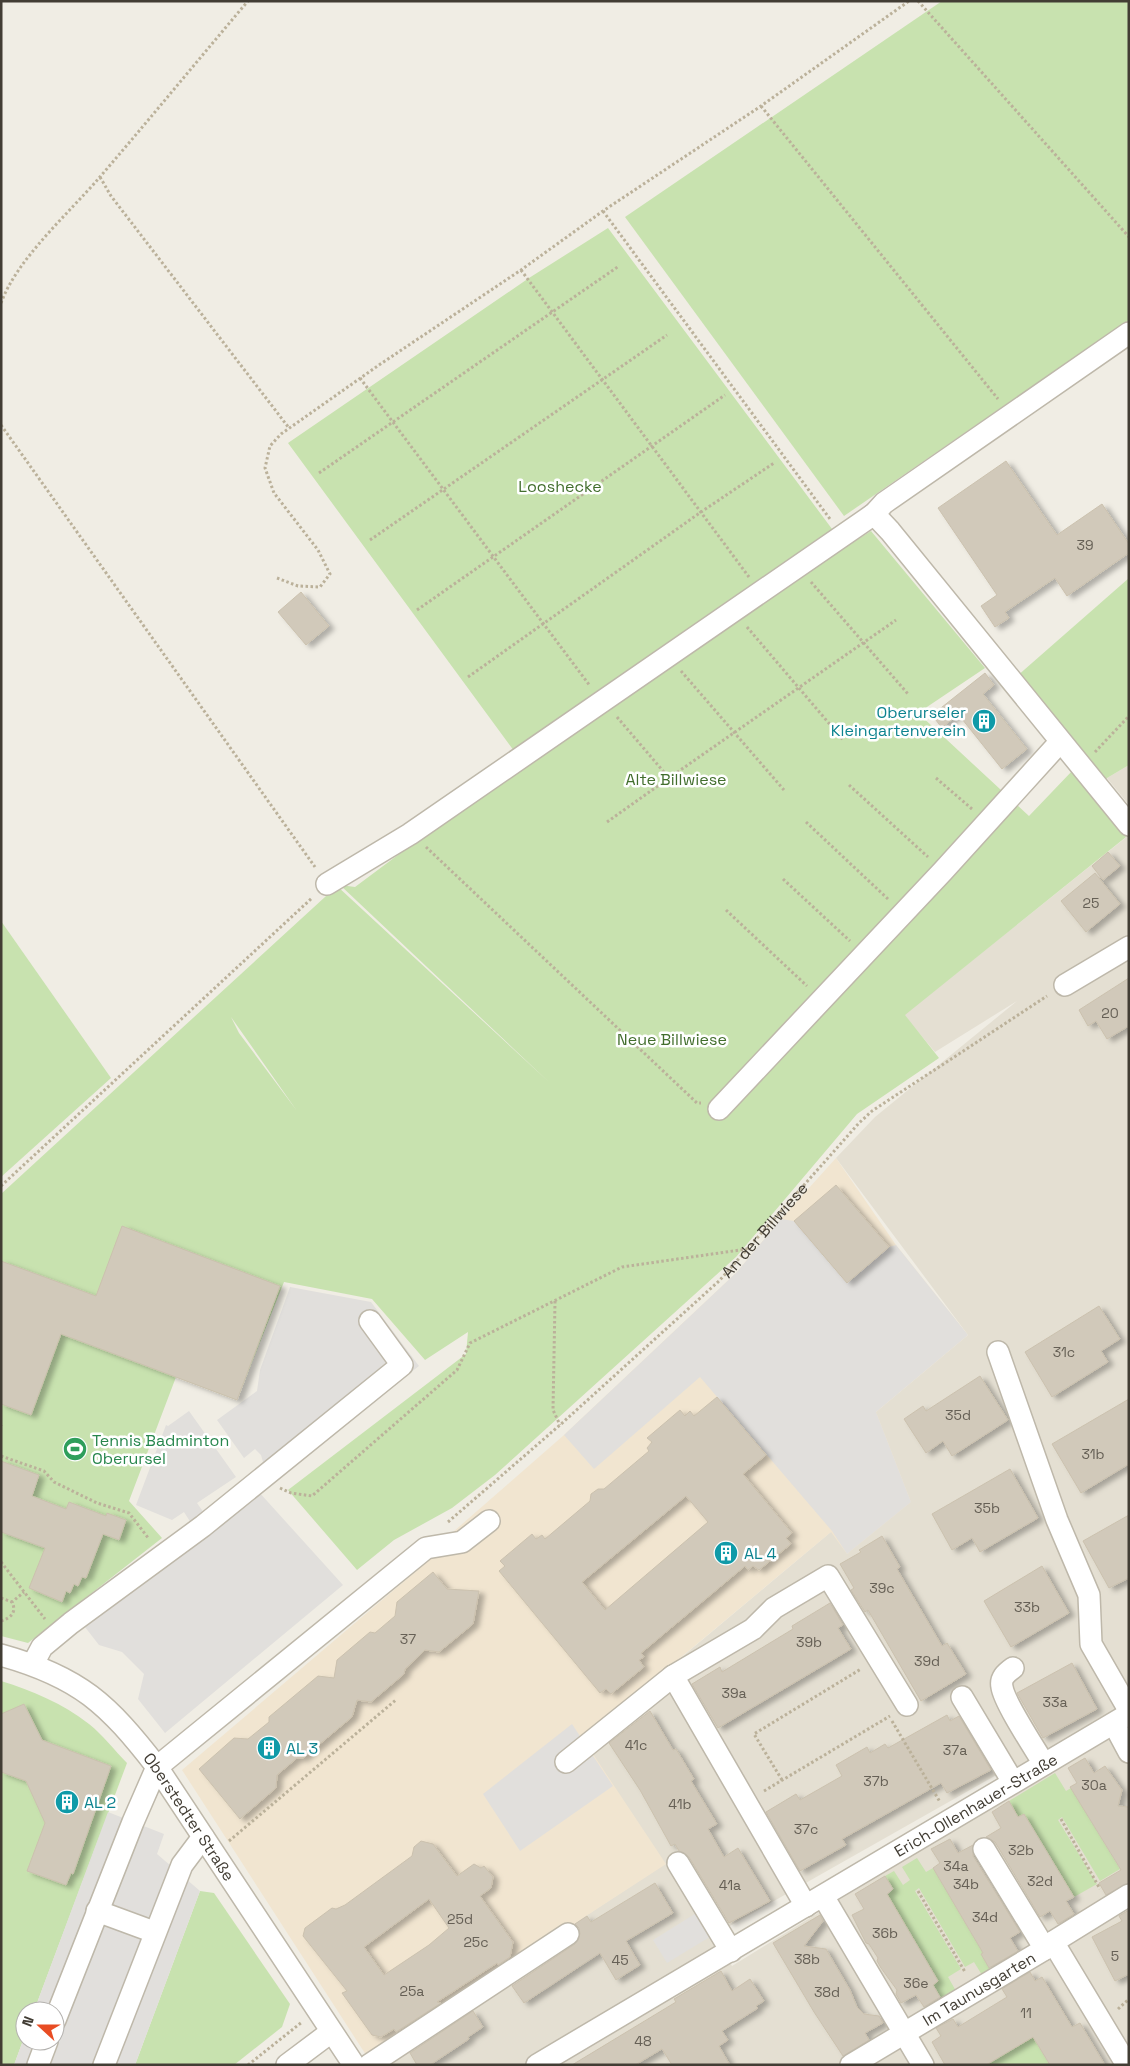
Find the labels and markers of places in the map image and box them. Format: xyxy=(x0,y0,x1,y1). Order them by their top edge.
place label: Oberurseler Kleingartenverein xyxy=(831,702,966,741)
building icon: Oberurseler Kleingartenverein xyxy=(971,708,997,734)
place label: Tennis Badminton Oberursel xyxy=(92,1430,229,1469)
sports icon: Tennis Badminton Oberursel xyxy=(62,1436,88,1462)
building icon: AL 4 xyxy=(713,1540,739,1566)
place label: AL 4 xyxy=(744,1543,777,1564)
building icon: AL 3 xyxy=(256,1735,282,1761)
place label: AL 3 xyxy=(286,1738,318,1759)
building icon: AL 2 xyxy=(54,1789,80,1815)
place label: AL 2 xyxy=(84,1792,116,1813)

